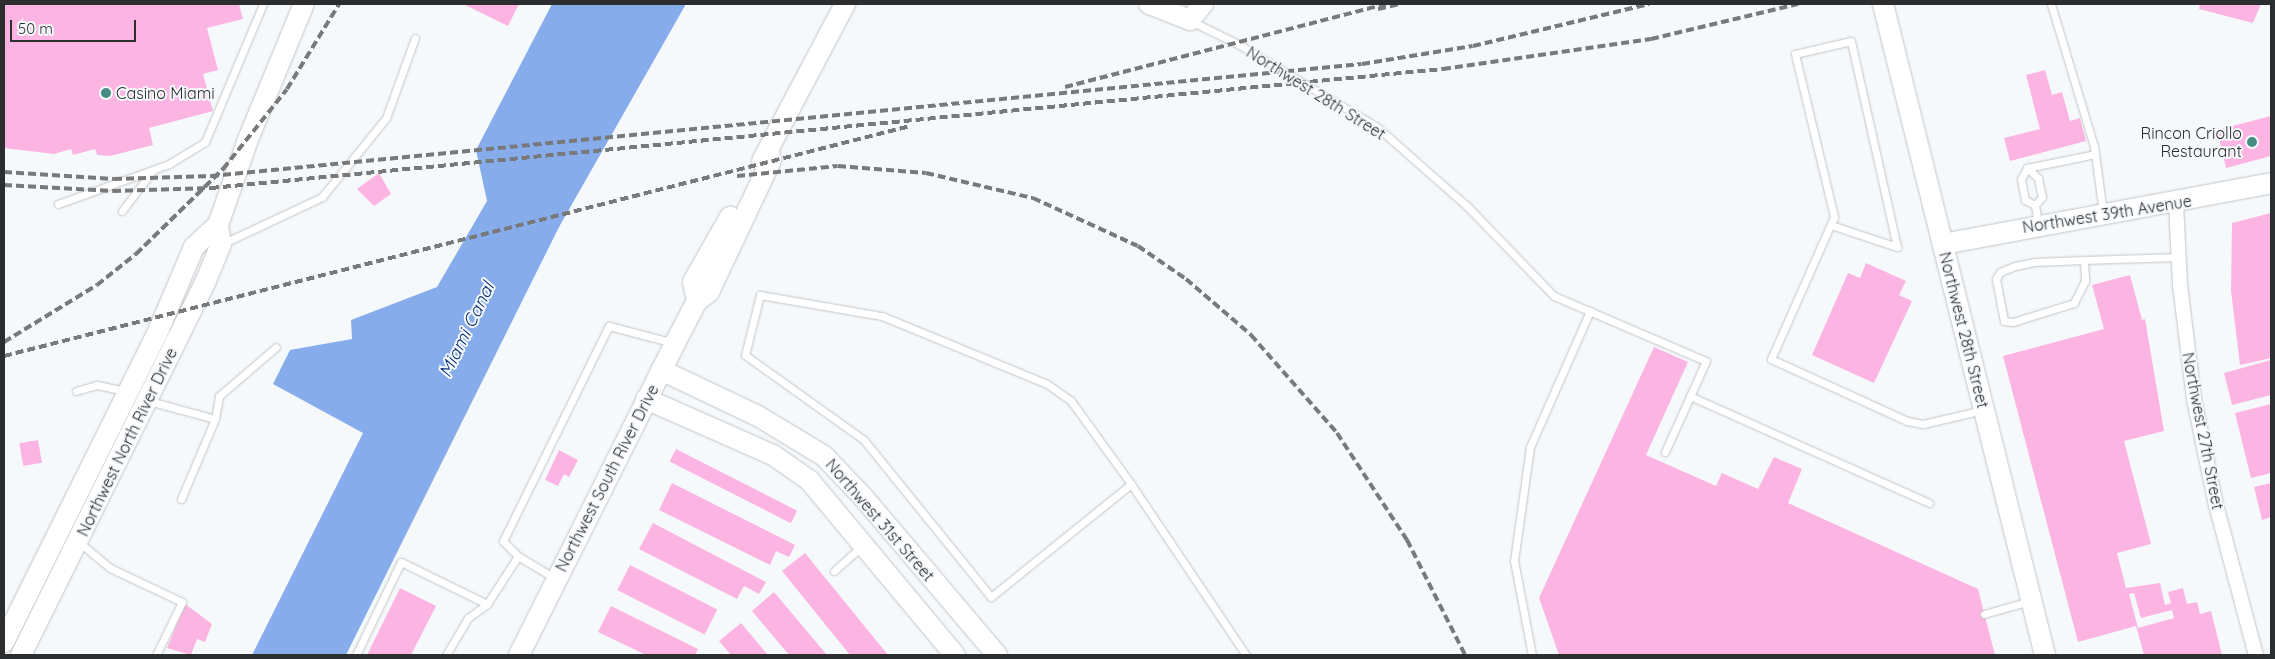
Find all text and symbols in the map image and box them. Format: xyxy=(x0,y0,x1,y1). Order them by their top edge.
scale bar xyxy=(12,10,139,42)
text: 50 m xyxy=(18,19,53,38)
street label: Northwest 28th Street xyxy=(1243,42,1389,144)
place label: Casino Miami xyxy=(116,83,215,103)
marker: Casino Miami xyxy=(100,87,112,99)
place label: Rincon Criollo Restaurant xyxy=(2140,123,2242,161)
marker: Rincon Criollo Restaurant xyxy=(2246,136,2258,148)
street label: Northwest 39th Avenue xyxy=(2021,191,2193,237)
street label: Northwest 28th Street xyxy=(1935,250,1993,410)
water label: Miami Canal xyxy=(435,279,499,381)
street label: Northwest North River Drive xyxy=(73,345,181,539)
street label: Northwest 27th Street xyxy=(2178,351,2228,511)
street label: Northwest South River Drive xyxy=(551,381,663,575)
street label: Northwest 31st Street xyxy=(822,455,938,585)

